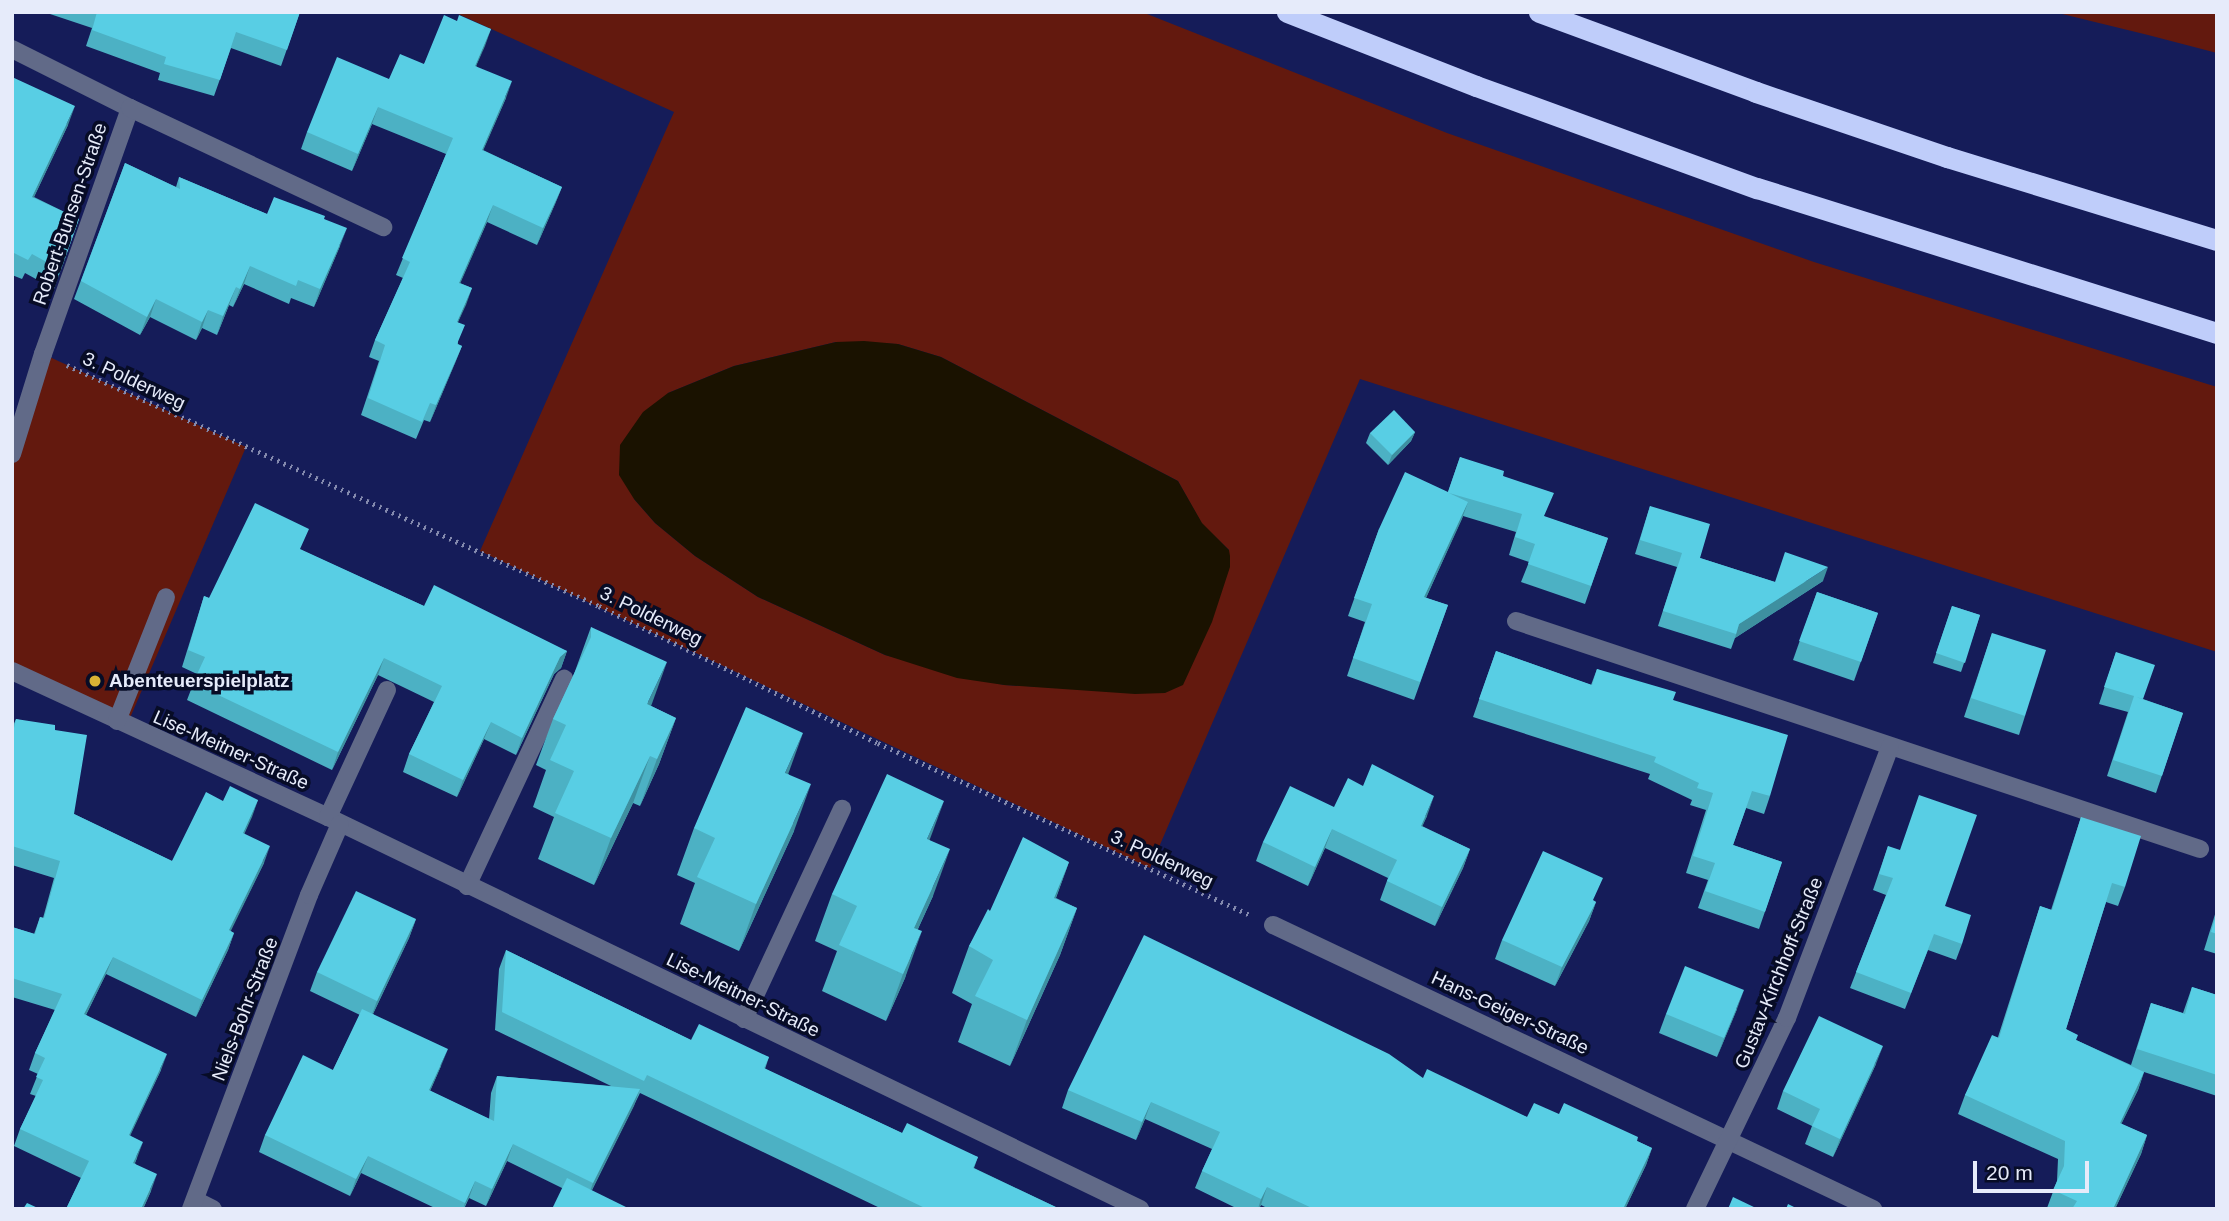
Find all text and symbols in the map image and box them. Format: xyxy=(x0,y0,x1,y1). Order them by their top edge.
street label: Robert-Bunsen-Straße xyxy=(28,120,112,308)
street label: 3. Polderweg xyxy=(79,347,189,415)
street label: 3. Polderweg xyxy=(596,581,706,651)
place label: Abenteuerspielplatz xyxy=(109,670,290,692)
marker: Abenteuerspielplatz xyxy=(87,673,103,689)
street label: Lise-Meitner-Straße xyxy=(150,705,312,795)
street label: 3. Polderweg xyxy=(1107,825,1217,893)
street label: Gustav-Kirchhoff-Straße xyxy=(1730,874,1828,1072)
street label: Niels-Bohr-Straße xyxy=(207,934,283,1084)
street label: Lise-Meitner-Straße xyxy=(663,948,823,1042)
street label: Hans-Geiger-Straße xyxy=(1428,967,1592,1059)
scale bar xyxy=(1977,1148,2092,1192)
text: 20 m xyxy=(1986,1161,2033,1184)

